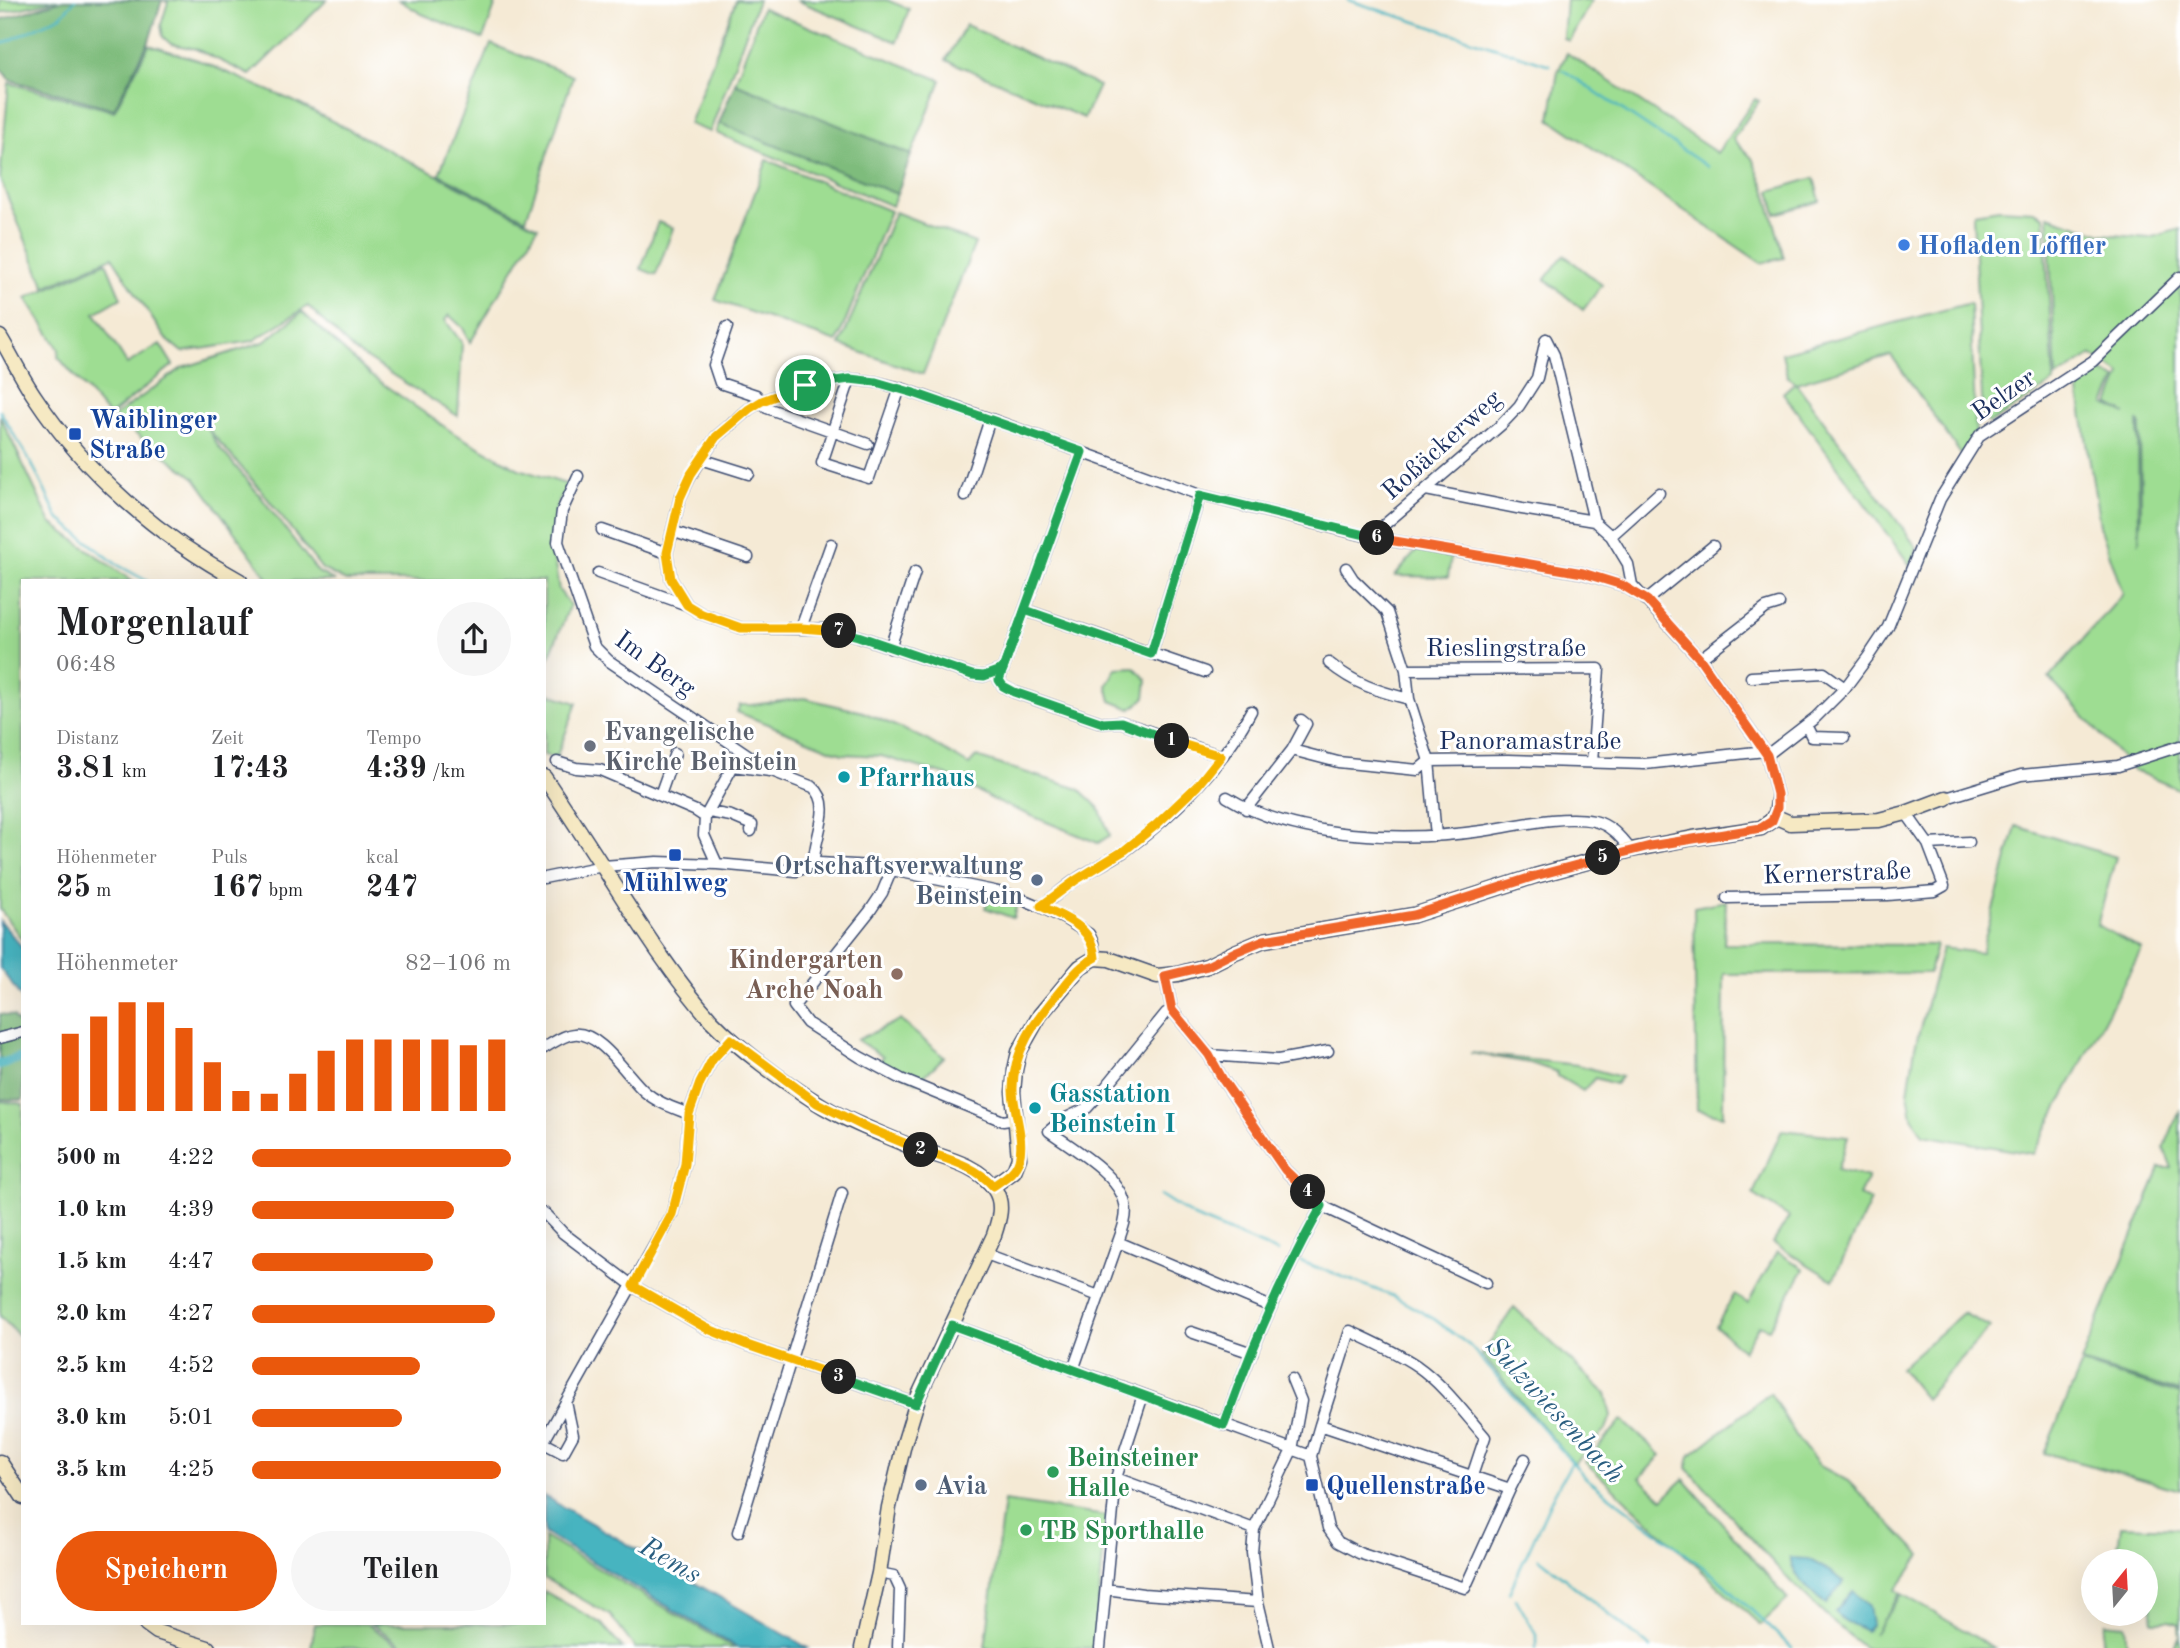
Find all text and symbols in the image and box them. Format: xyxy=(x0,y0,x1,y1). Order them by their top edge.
place label: Hofladen Löffler xyxy=(1918,234,2106,260)
marker: Hofladen Löffler xyxy=(1896,237,1912,253)
pin xyxy=(775,355,835,415)
street label: Belzer xyxy=(1968,364,2041,427)
icon: arrive xyxy=(786,366,824,404)
street label: Roßäckerweg xyxy=(1378,385,1507,505)
place label: Waiblinger Straße xyxy=(89,408,217,464)
marker: Waiblinger Straße xyxy=(67,426,83,442)
pin: 6 xyxy=(1360,520,1394,556)
text: 6 xyxy=(1371,528,1382,547)
button: share xyxy=(437,602,511,676)
text: Morgenlauf xyxy=(56,606,251,644)
pin: 7 xyxy=(822,614,856,648)
text: 7 xyxy=(833,621,844,640)
street label: Im Berg xyxy=(610,627,700,702)
street label: Rieslingstraße xyxy=(1426,636,1586,662)
text: 06:48 xyxy=(56,653,116,676)
place label: Evangelische Kirche Beinstein xyxy=(604,720,797,776)
pin: 1 xyxy=(1154,724,1190,758)
street label: Panoramastraße xyxy=(1439,729,1621,755)
text: Distanz xyxy=(56,730,119,749)
text: Zeit xyxy=(211,730,244,749)
text: Tempo xyxy=(366,730,421,749)
text: 1 xyxy=(1166,731,1177,750)
marker: Evangelische Kirche Beinstein xyxy=(582,738,598,754)
text: 3.81 xyxy=(56,754,117,784)
text: 17:43 xyxy=(211,754,289,784)
text: 4:39 xyxy=(366,754,427,784)
text: km xyxy=(117,763,147,782)
text: /km xyxy=(427,763,465,782)
place label: Pfarrhaus xyxy=(858,766,974,792)
marker: Pfarrhaus xyxy=(836,769,852,785)
pin: 5 xyxy=(1586,840,1620,876)
marker: Mühlweg xyxy=(667,847,683,863)
text: 5 xyxy=(1597,848,1608,867)
text: Höhenmeter xyxy=(56,849,157,868)
text: Puls xyxy=(211,849,247,868)
text: kcal xyxy=(366,849,399,868)
place label: Ortschaftsverwaltung Beinstein xyxy=(774,854,1024,910)
street label: Kernerstraße xyxy=(1762,858,1912,890)
place label: Mühlweg xyxy=(622,871,728,897)
marker: Ortschaftsverwaltung Beinstein xyxy=(1029,872,1045,888)
text: 25 xyxy=(56,873,91,903)
text: 167 xyxy=(211,873,263,903)
text: 247 xyxy=(366,873,418,903)
text: m xyxy=(91,882,111,901)
text: bpm xyxy=(263,882,303,901)
place label: Kindergarten Arche Noah xyxy=(728,948,883,1004)
text: Höhenmeter xyxy=(56,952,178,975)
text: 82–106 m xyxy=(405,952,511,975)
marker: Kindergarten Arche Noah xyxy=(889,966,905,982)
place label: Gasstation Beinstein I xyxy=(1049,1082,1176,1138)
marker: Gasstation Beinstein I xyxy=(1027,1100,1043,1116)
pin: 2 xyxy=(904,1132,939,1168)
text: 2 xyxy=(915,1140,926,1159)
text: 500 m xyxy=(56,1146,121,1169)
text: 4:22 xyxy=(168,1146,214,1169)
pin: 4 xyxy=(1290,1174,1326,1210)
text: 4 xyxy=(1302,1182,1313,1201)
text: 1.0 km xyxy=(56,1198,127,1221)
text: 4:39 xyxy=(168,1198,214,1221)
text: 1.5 km xyxy=(56,1250,127,1273)
text: 4:47 xyxy=(168,1250,214,1273)
text: 2.0 km xyxy=(56,1302,127,1325)
text: 4:27 xyxy=(168,1302,214,1325)
water label: Sulzwiesenbach xyxy=(1479,1333,1628,1490)
text: 2.5 km xyxy=(56,1354,127,1377)
text: 4:52 xyxy=(168,1354,214,1377)
pin: 3 xyxy=(822,1360,856,1394)
text: 3 xyxy=(833,1367,844,1386)
text: 3.0 km xyxy=(56,1406,127,1429)
text: 5:01 xyxy=(168,1406,214,1429)
place label: Beinsteiner Halle xyxy=(1067,1446,1199,1502)
text: 3.5 km xyxy=(56,1458,127,1481)
text: 4:25 xyxy=(168,1458,214,1481)
marker: Beinsteiner Halle xyxy=(1045,1464,1061,1480)
place label: Avia xyxy=(935,1474,987,1500)
place label: Quellenstraße xyxy=(1326,1474,1486,1500)
marker: Avia xyxy=(913,1477,929,1493)
marker: Quellenstraße xyxy=(1304,1477,1320,1493)
place label: TB Sporthalle xyxy=(1040,1519,1205,1545)
marker: TB Sporthalle xyxy=(1018,1522,1034,1538)
button: Speichern xyxy=(56,1531,277,1611)
button: Teilen xyxy=(291,1531,511,1611)
water label: Rems xyxy=(633,1532,705,1590)
north arrow xyxy=(2081,1549,2158,1626)
map controls xyxy=(2081,1549,2158,1626)

